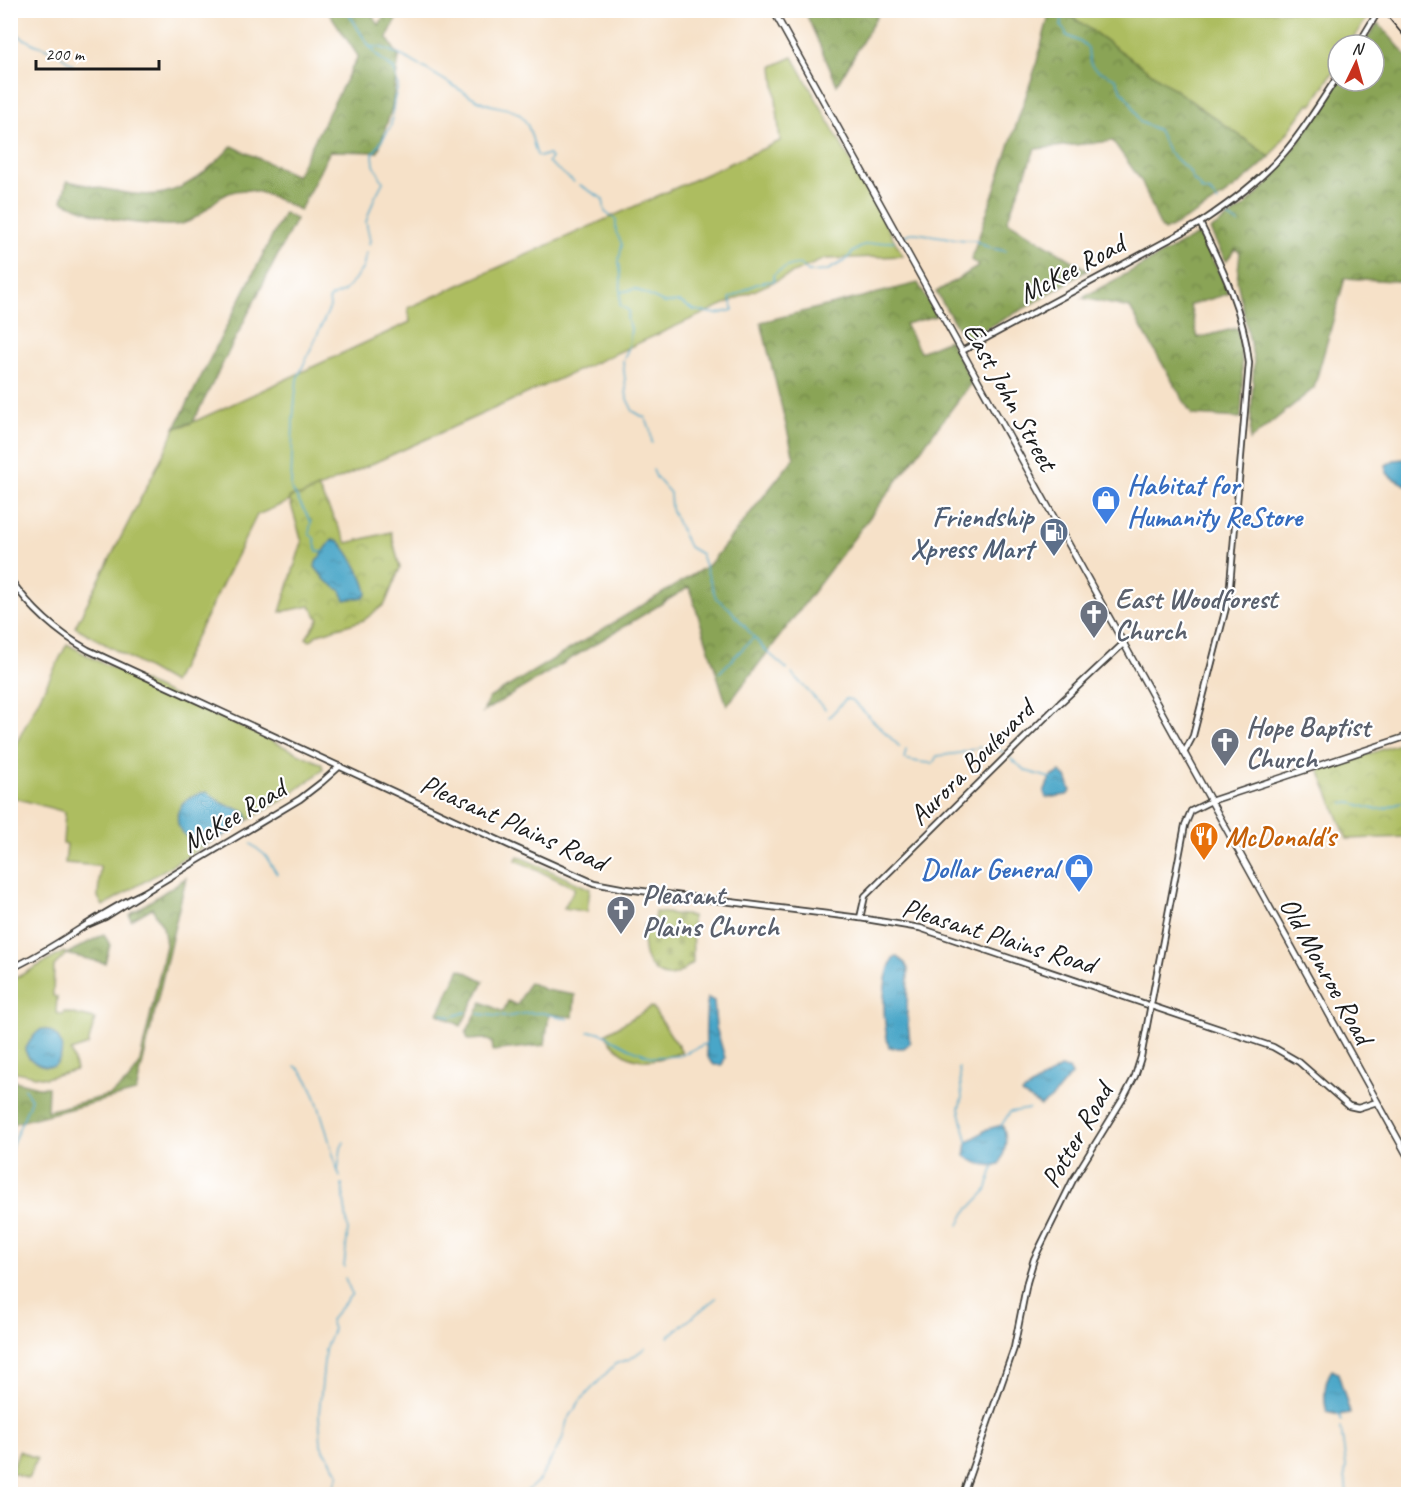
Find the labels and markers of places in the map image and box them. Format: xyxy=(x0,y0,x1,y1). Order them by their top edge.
place label: Habitat for Humanity ReStore xyxy=(1127,467,1304,534)
shop icon: Habitat for Humanity ReStore xyxy=(1090,484,1122,526)
place label: Friendship Xpress Mart xyxy=(910,499,1038,566)
fuel station icon: Friendship Xpress Mart xyxy=(1038,516,1070,558)
place label: East Woodforest Church xyxy=(1115,581,1280,648)
church icon: East Woodforest Church xyxy=(1078,598,1110,640)
place label: Hope Baptist Church xyxy=(1246,709,1373,776)
church icon: Hope Baptist Church xyxy=(1209,726,1241,768)
place label: McDonald's xyxy=(1225,819,1339,854)
restaurant icon: McDonald's xyxy=(1188,820,1220,862)
place label: Dollar General xyxy=(921,851,1063,886)
shop icon: Dollar General xyxy=(1063,852,1095,894)
place label: Pleasant Plains Church xyxy=(642,877,781,944)
church icon: Pleasant Plains Church xyxy=(605,894,637,936)

